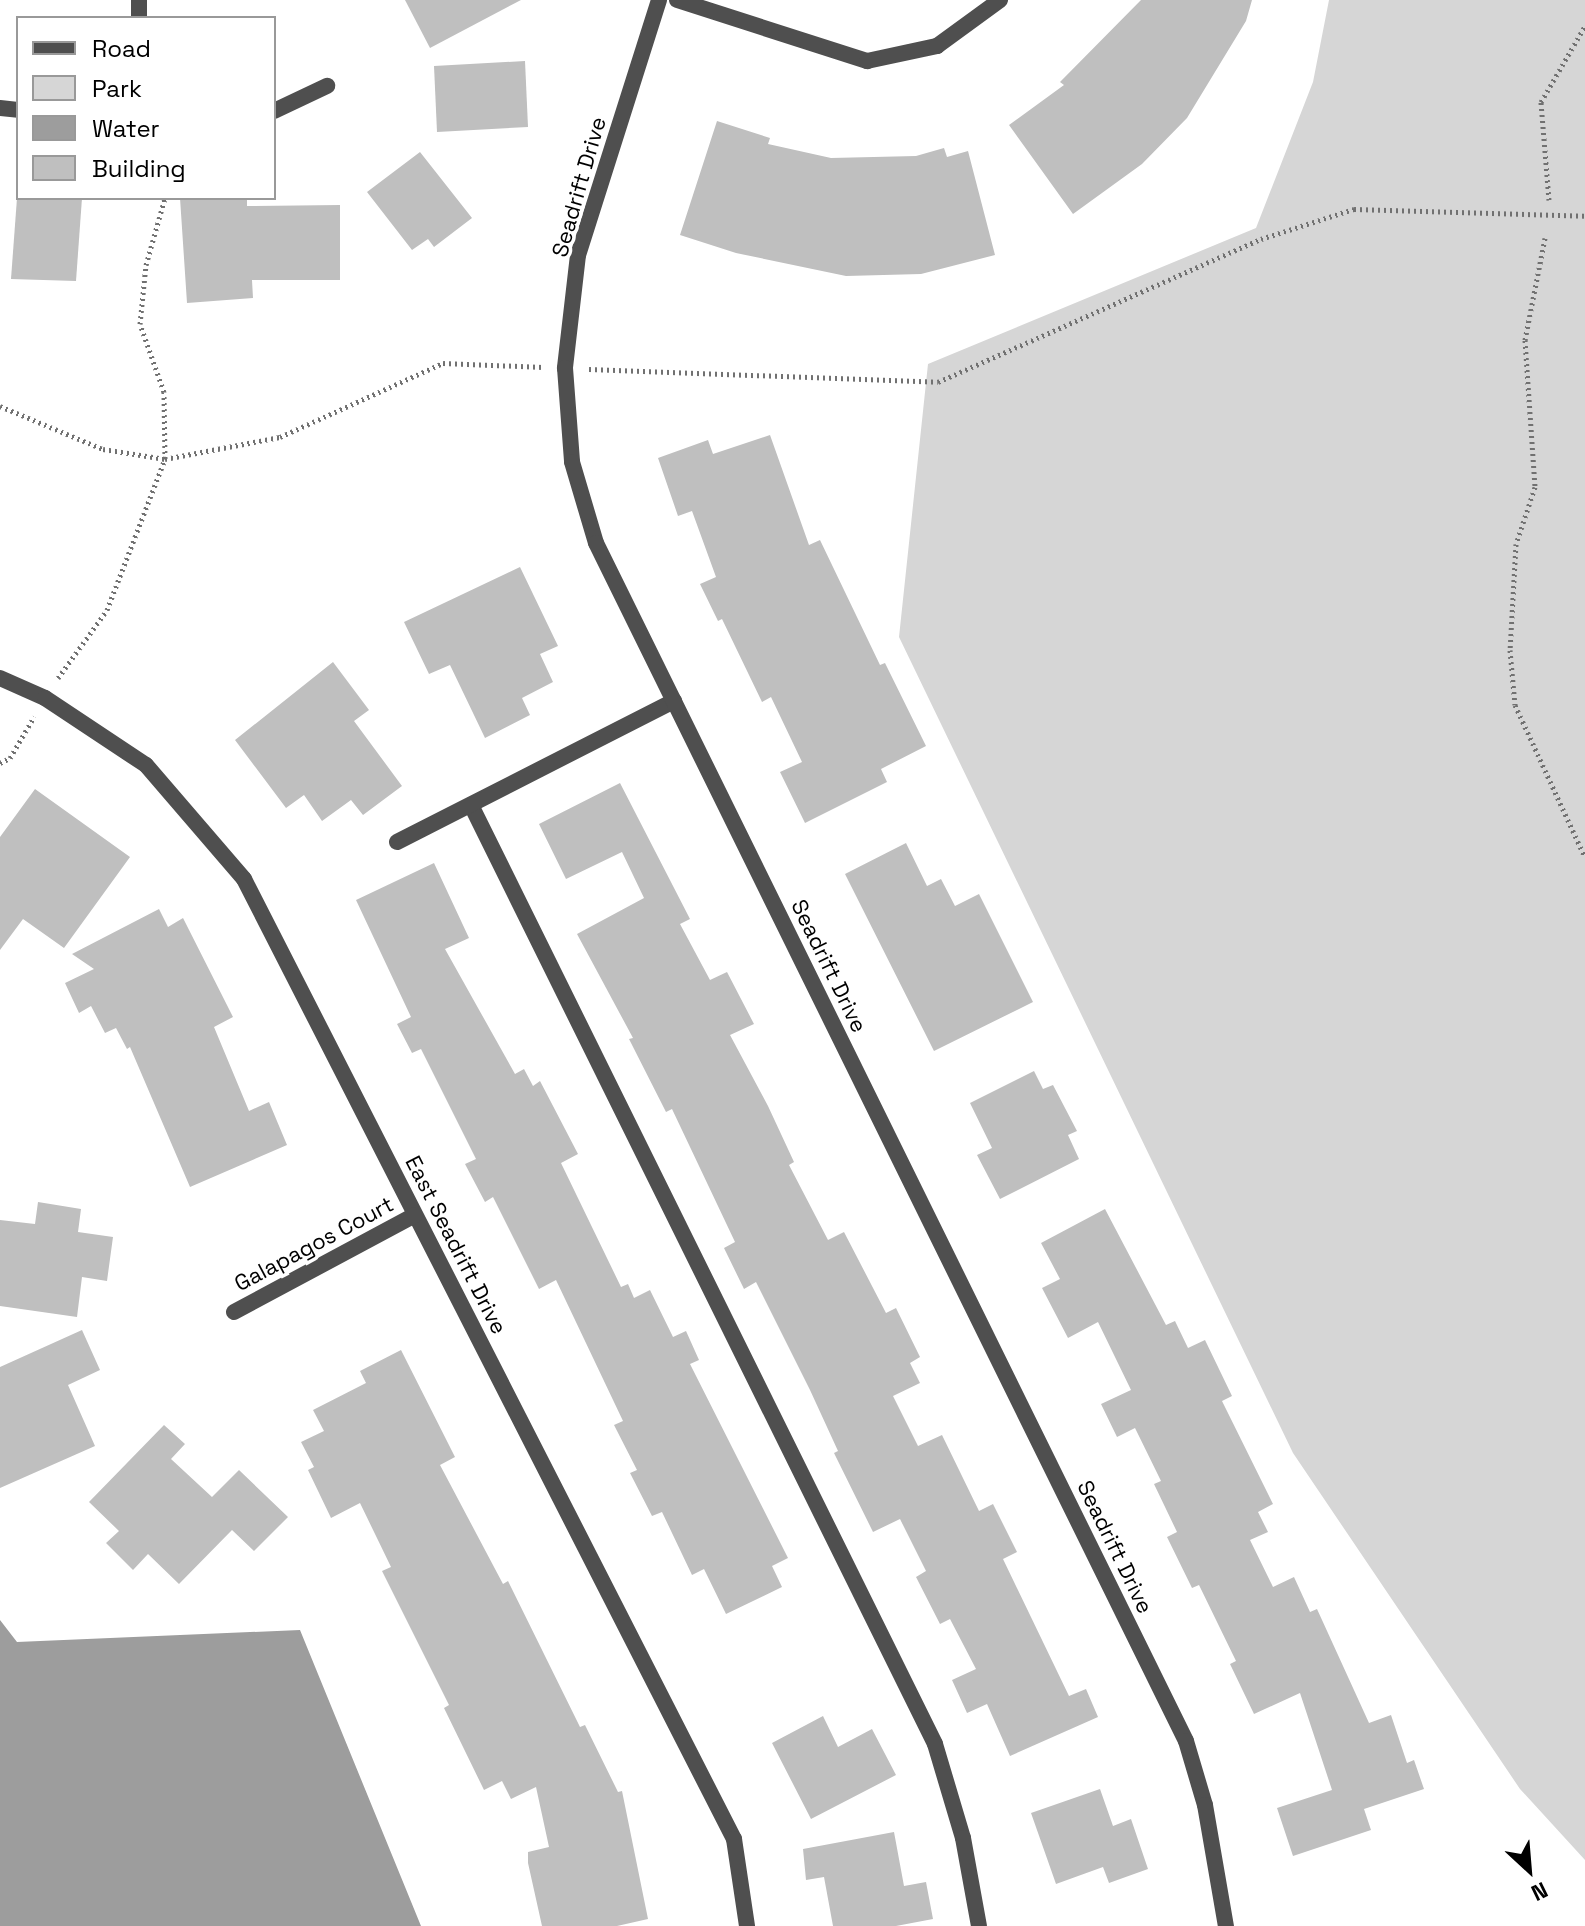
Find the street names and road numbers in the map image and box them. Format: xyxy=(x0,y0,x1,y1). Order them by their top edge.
street label: Seadrift Drive xyxy=(546,114,612,260)
street label: Seadrift Drive xyxy=(785,895,873,1037)
street label: East Seadrift Drive xyxy=(400,1151,512,1339)
street label: Galapagos Court xyxy=(230,1191,398,1297)
street label: Seadrift Drive xyxy=(1071,1476,1159,1618)

